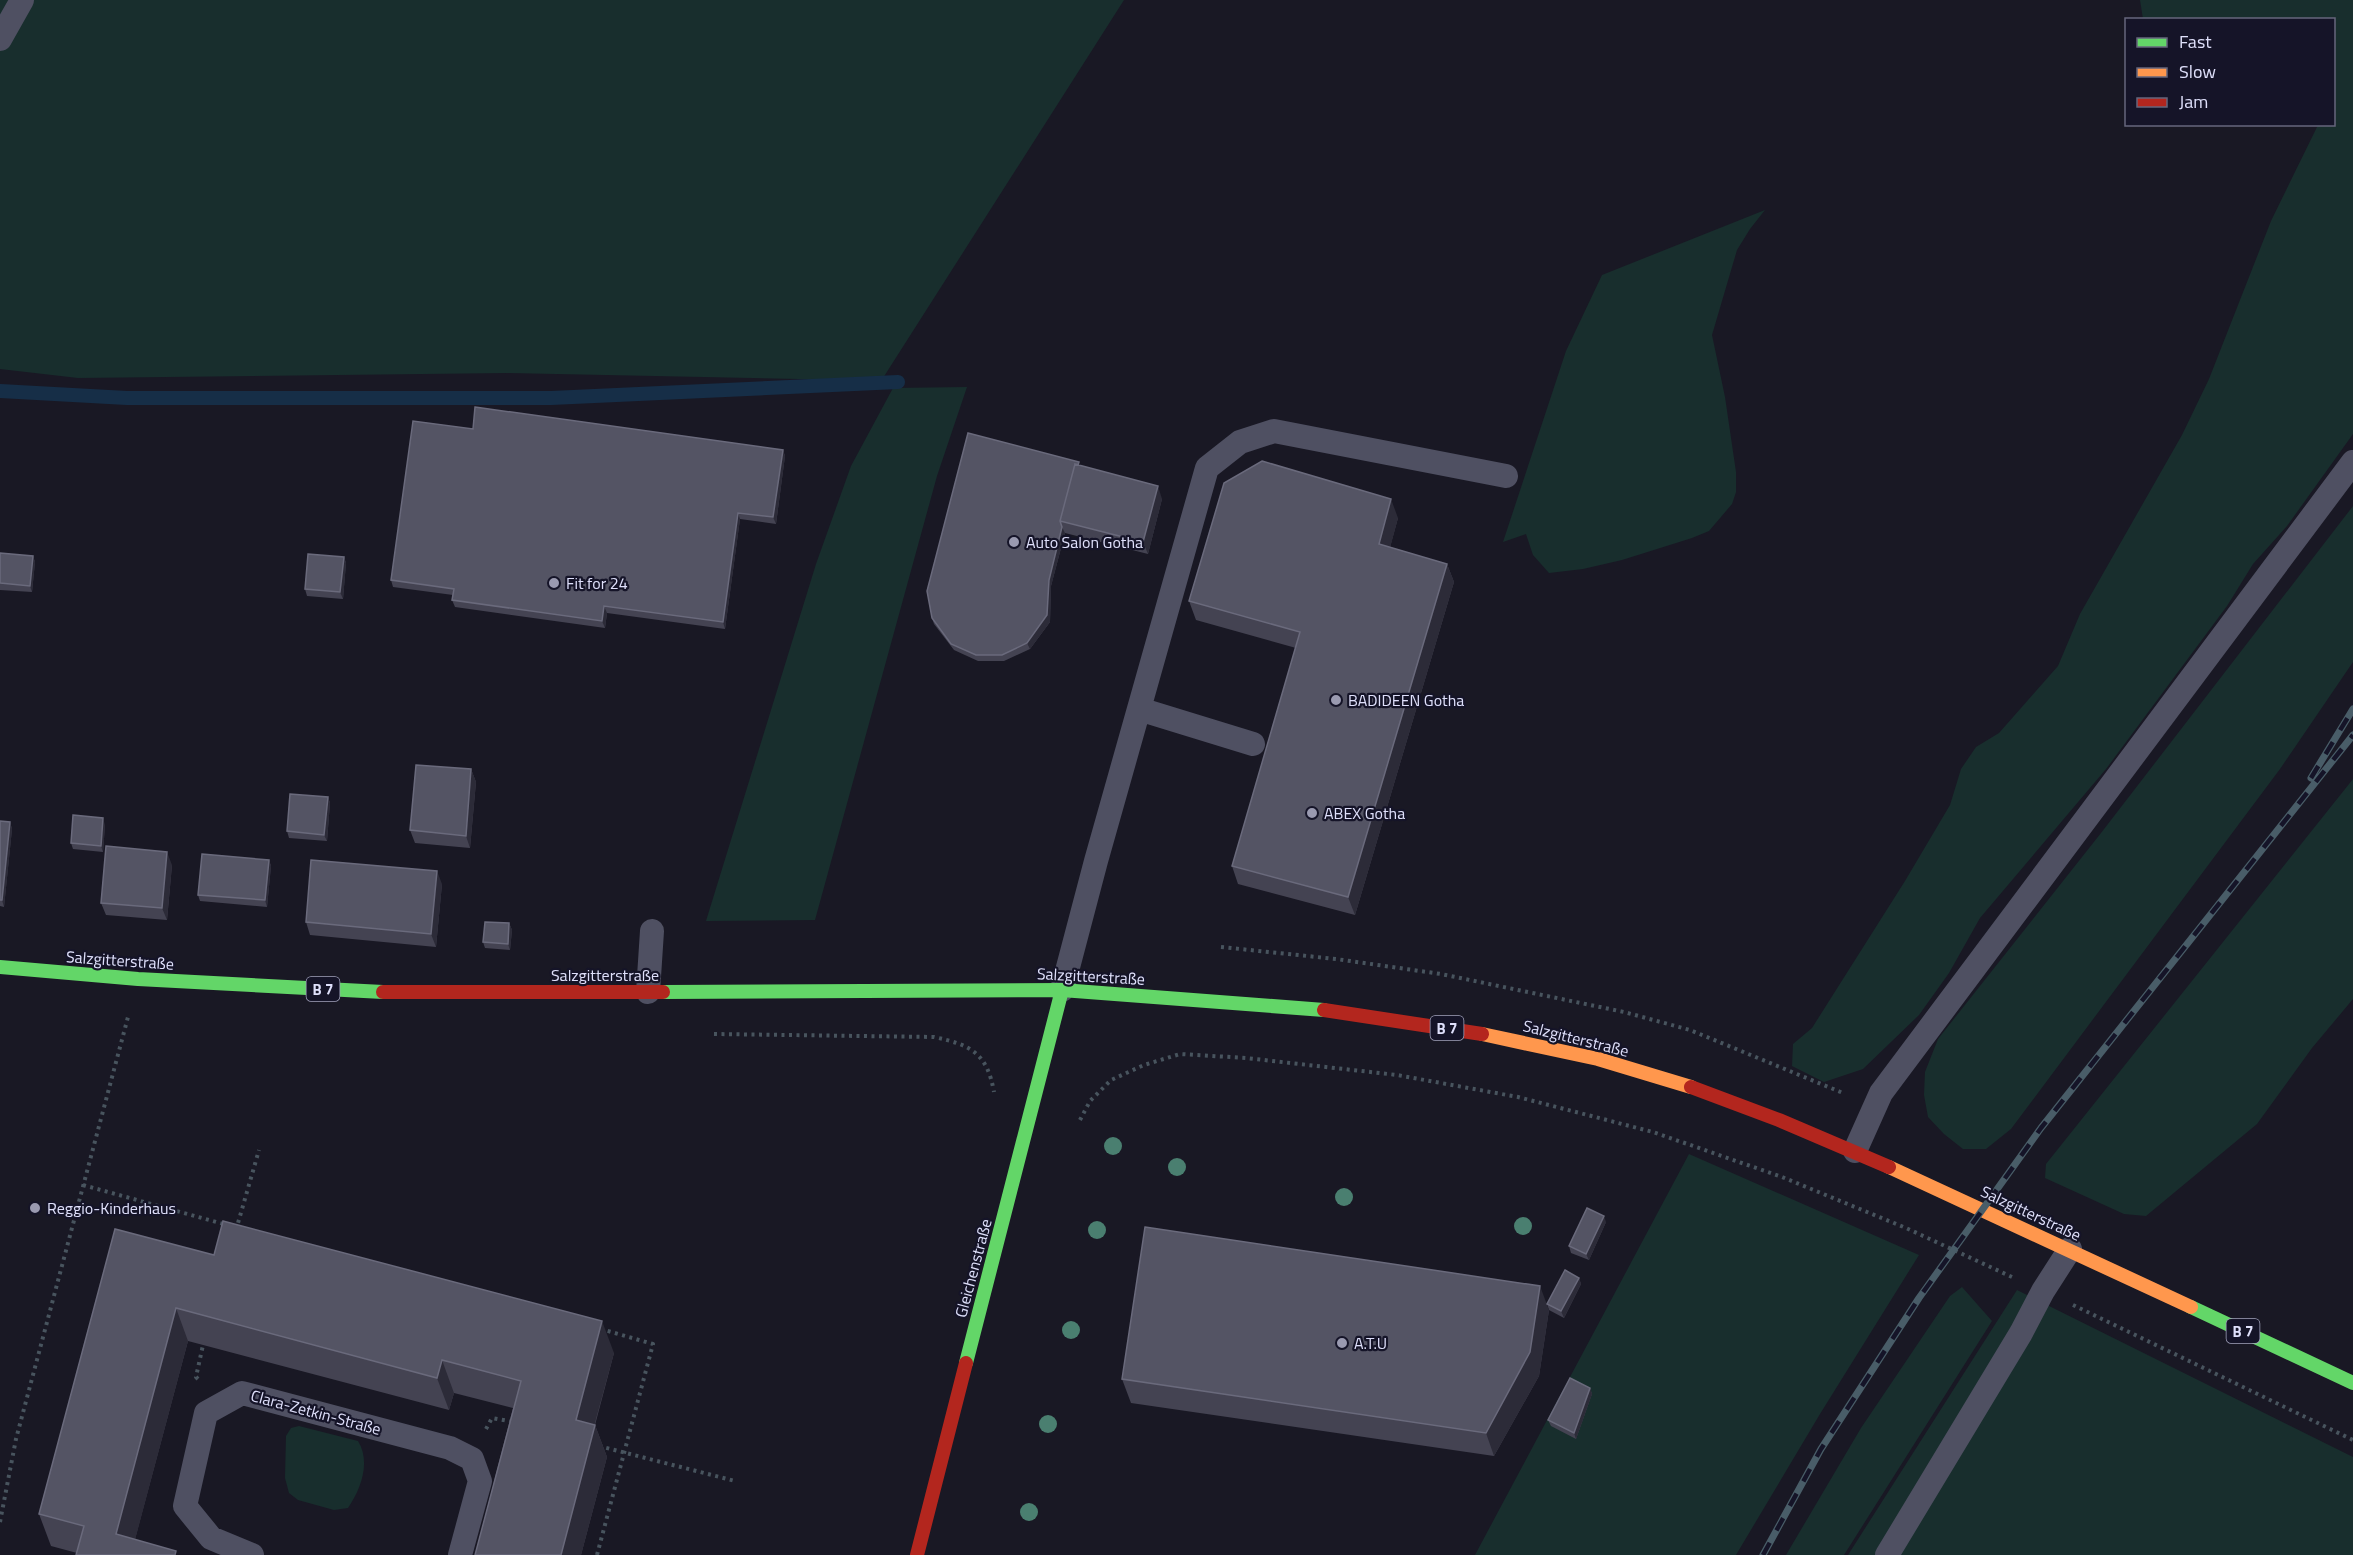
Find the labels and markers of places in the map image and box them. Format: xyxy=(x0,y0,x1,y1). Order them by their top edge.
place label: Auto Salon Gotha xyxy=(1026,530,1143,554)
marker: Auto Salon Gotha xyxy=(1007,535,1021,549)
place label: Fit for 24 xyxy=(566,571,628,595)
marker: Fit for 24 xyxy=(547,576,561,590)
place label: BADIDEEN Gotha xyxy=(1348,688,1464,712)
marker: BADIDEEN Gotha xyxy=(1329,693,1343,707)
place label: ABEX Gotha xyxy=(1324,801,1405,825)
marker: ABEX Gotha xyxy=(1305,806,1319,820)
place label: Reggio-Kinderhaus xyxy=(47,1196,176,1220)
marker: Reggio-Kinderhaus xyxy=(28,1201,42,1215)
place label: A.T.U xyxy=(1354,1331,1387,1355)
marker: A.T.U xyxy=(1335,1336,1349,1350)

